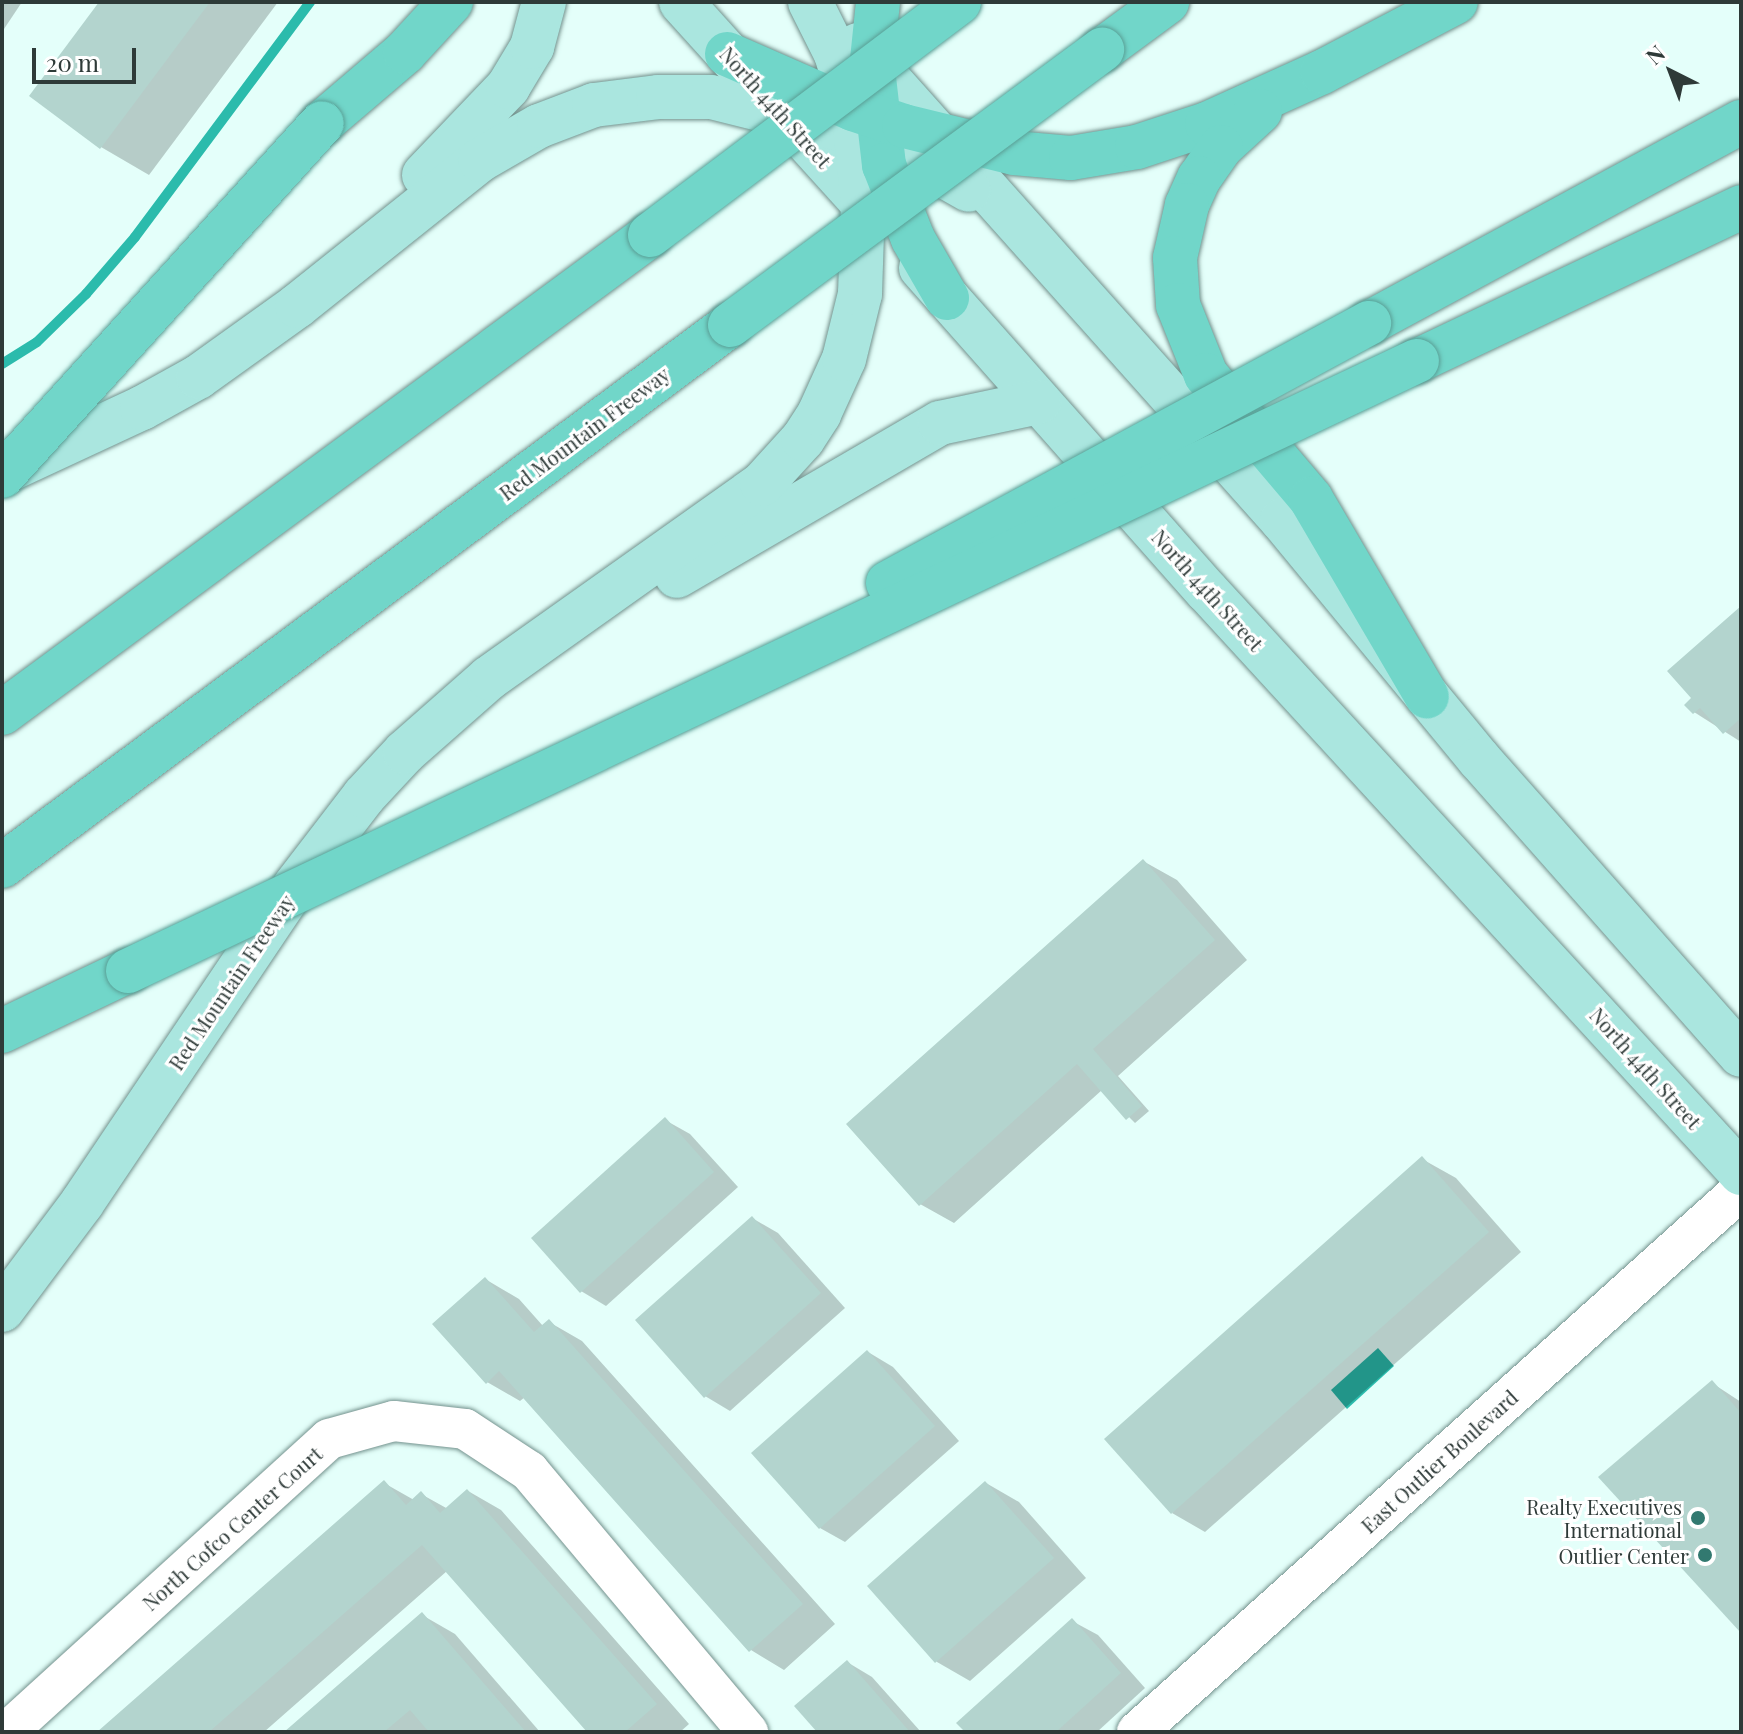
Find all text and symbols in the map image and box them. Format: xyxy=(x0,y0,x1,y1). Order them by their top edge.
scale bar xyxy=(36,32,140,82)
north arrow xyxy=(1631,32,1711,112)
text: N xyxy=(1639,38,1671,71)
street label: North 44th Street xyxy=(715,41,837,173)
text: 20 m xyxy=(46,46,99,78)
street label: Red Mountain Freeway xyxy=(494,361,674,505)
street label: North 44th Street xyxy=(1147,524,1269,656)
street label: Red Mountain Freeway xyxy=(163,890,299,1074)
street label: North 44th Street xyxy=(1585,1002,1707,1134)
street label: East Outlier Boulevard xyxy=(1356,1384,1522,1538)
street label: North Cofco Center Court xyxy=(137,1441,327,1615)
place label: Realty Executives International xyxy=(1526,1494,1682,1541)
marker: Realty Executives International xyxy=(1689,1509,1707,1527)
place label: Outlier Center xyxy=(1558,1543,1689,1567)
marker: Outlier Center xyxy=(1696,1546,1714,1564)

